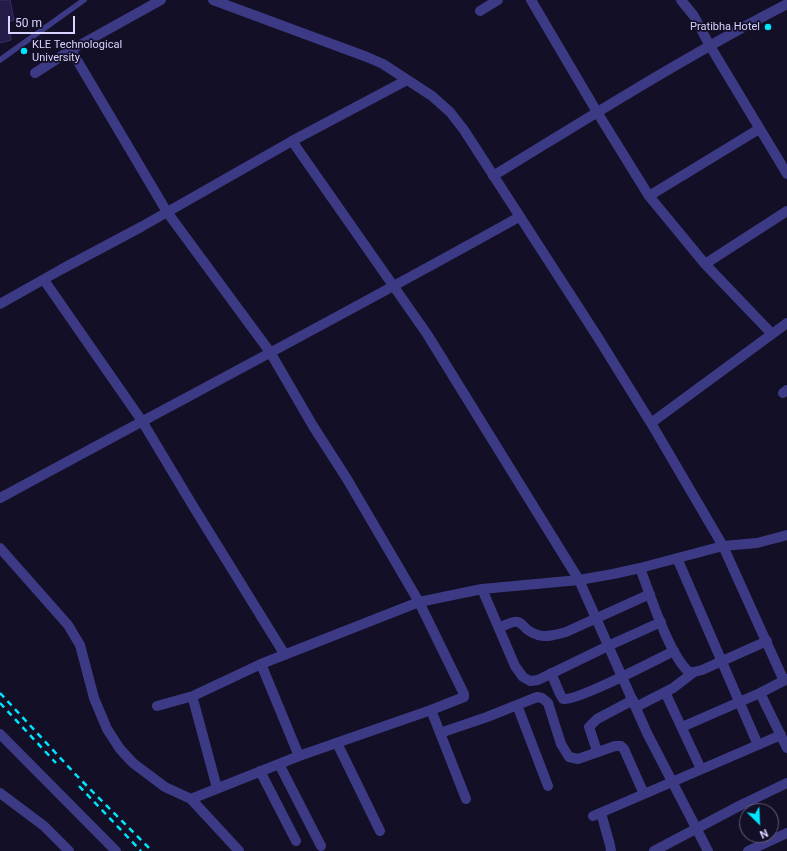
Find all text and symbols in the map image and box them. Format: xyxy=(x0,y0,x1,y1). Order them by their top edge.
scale bar xyxy=(10,8,77,34)
text: 50 m xyxy=(15,16,42,30)
place label: Pratibha Hotel xyxy=(690,20,760,34)
marker: Pratibha Hotel xyxy=(763,22,773,32)
place label: KLE Technological University xyxy=(32,38,122,64)
marker: KLE Technological University xyxy=(19,46,29,56)
north arrow xyxy=(739,803,779,843)
text: N xyxy=(757,826,770,841)

